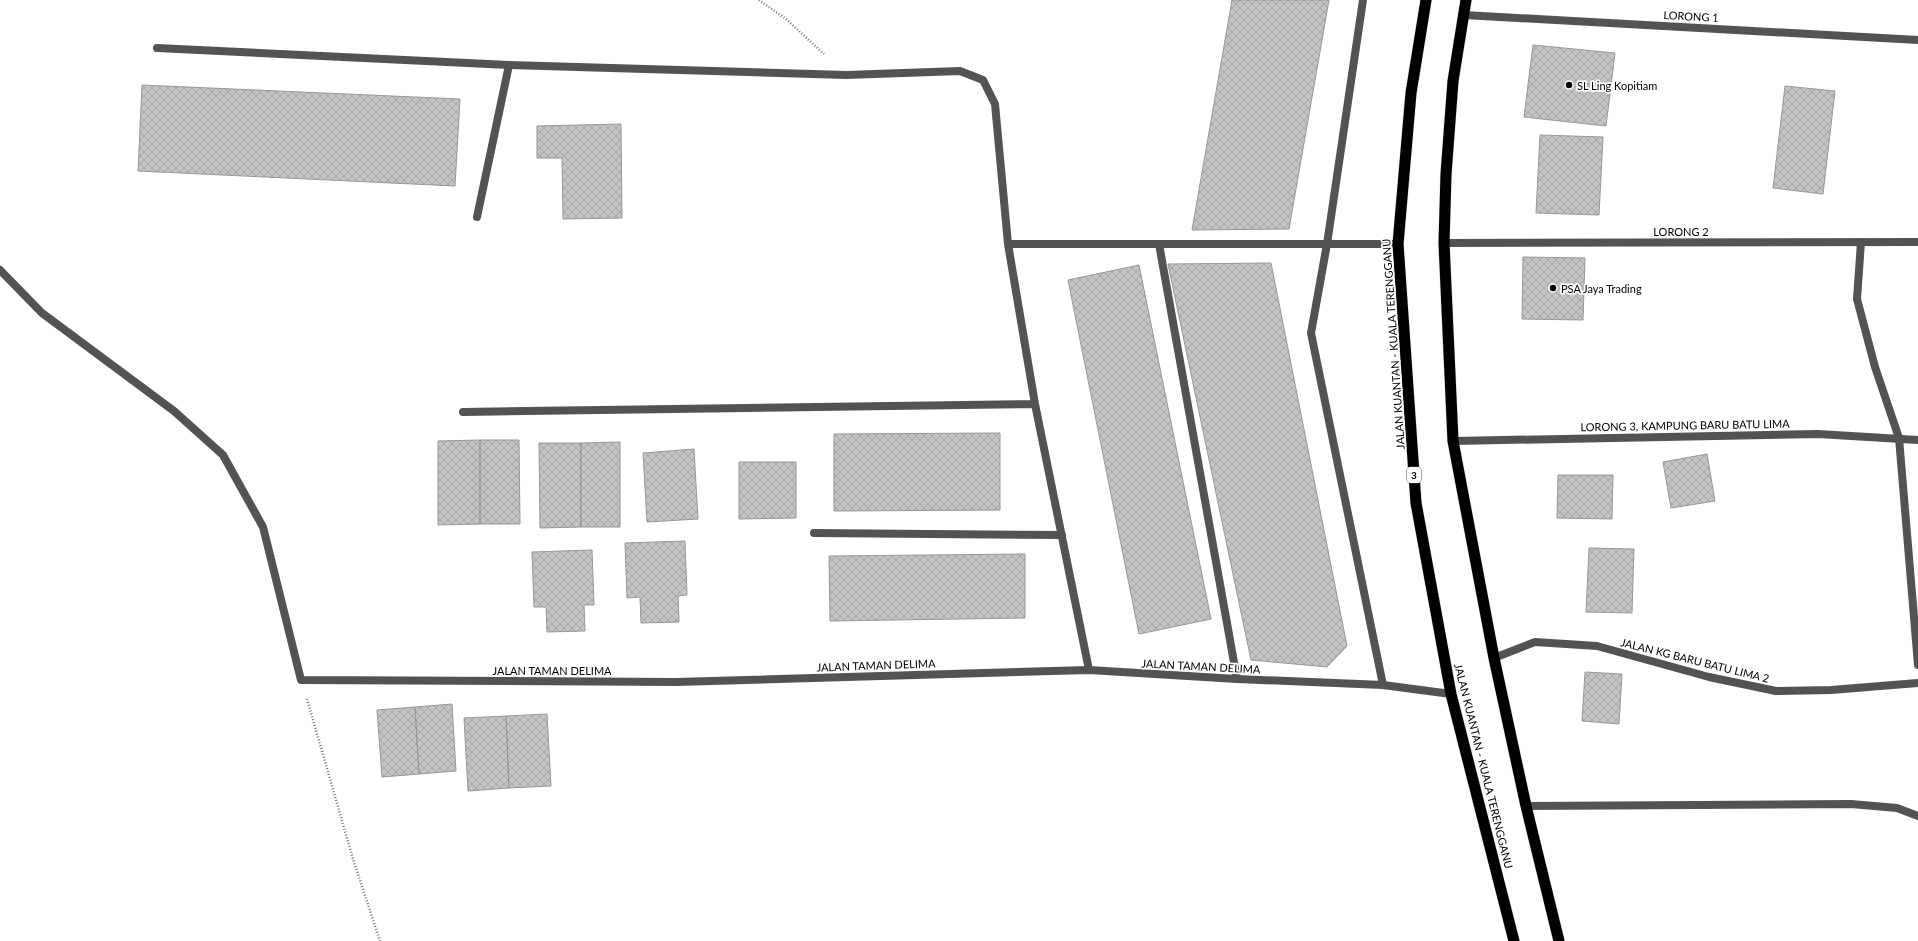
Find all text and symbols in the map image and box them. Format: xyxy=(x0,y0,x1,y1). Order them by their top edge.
street label: LORONG 1 xyxy=(1663,8,1719,24)
place label: SL Ling Kopitiam xyxy=(1577,79,1657,92)
marker: SL Ling Kopitiam xyxy=(1564,80,1574,90)
street label: LORONG 2 xyxy=(1653,225,1709,238)
street label: JALAN KUANTAN - KUALA TERENGGANU xyxy=(1379,238,1407,450)
place label: PSA Jaya Trading xyxy=(1561,282,1642,295)
marker: PSA Jaya Trading xyxy=(1548,283,1558,293)
street label: LORONG 3, KAMPUNG BARU BATU LIMA xyxy=(1580,417,1790,433)
road number: 3 xyxy=(1407,467,1421,483)
street label: JALAN KG BARU BATU LIMA 2 xyxy=(1619,635,1771,685)
street label: JALAN TAMAN DELIMA xyxy=(816,656,936,674)
street label: JALAN TAMAN DELIMA xyxy=(1141,656,1261,676)
street label: JALAN KUANTAN - KUALA TERENGGANU xyxy=(1452,662,1516,870)
street label: JALAN TAMAN DELIMA xyxy=(492,664,612,677)

